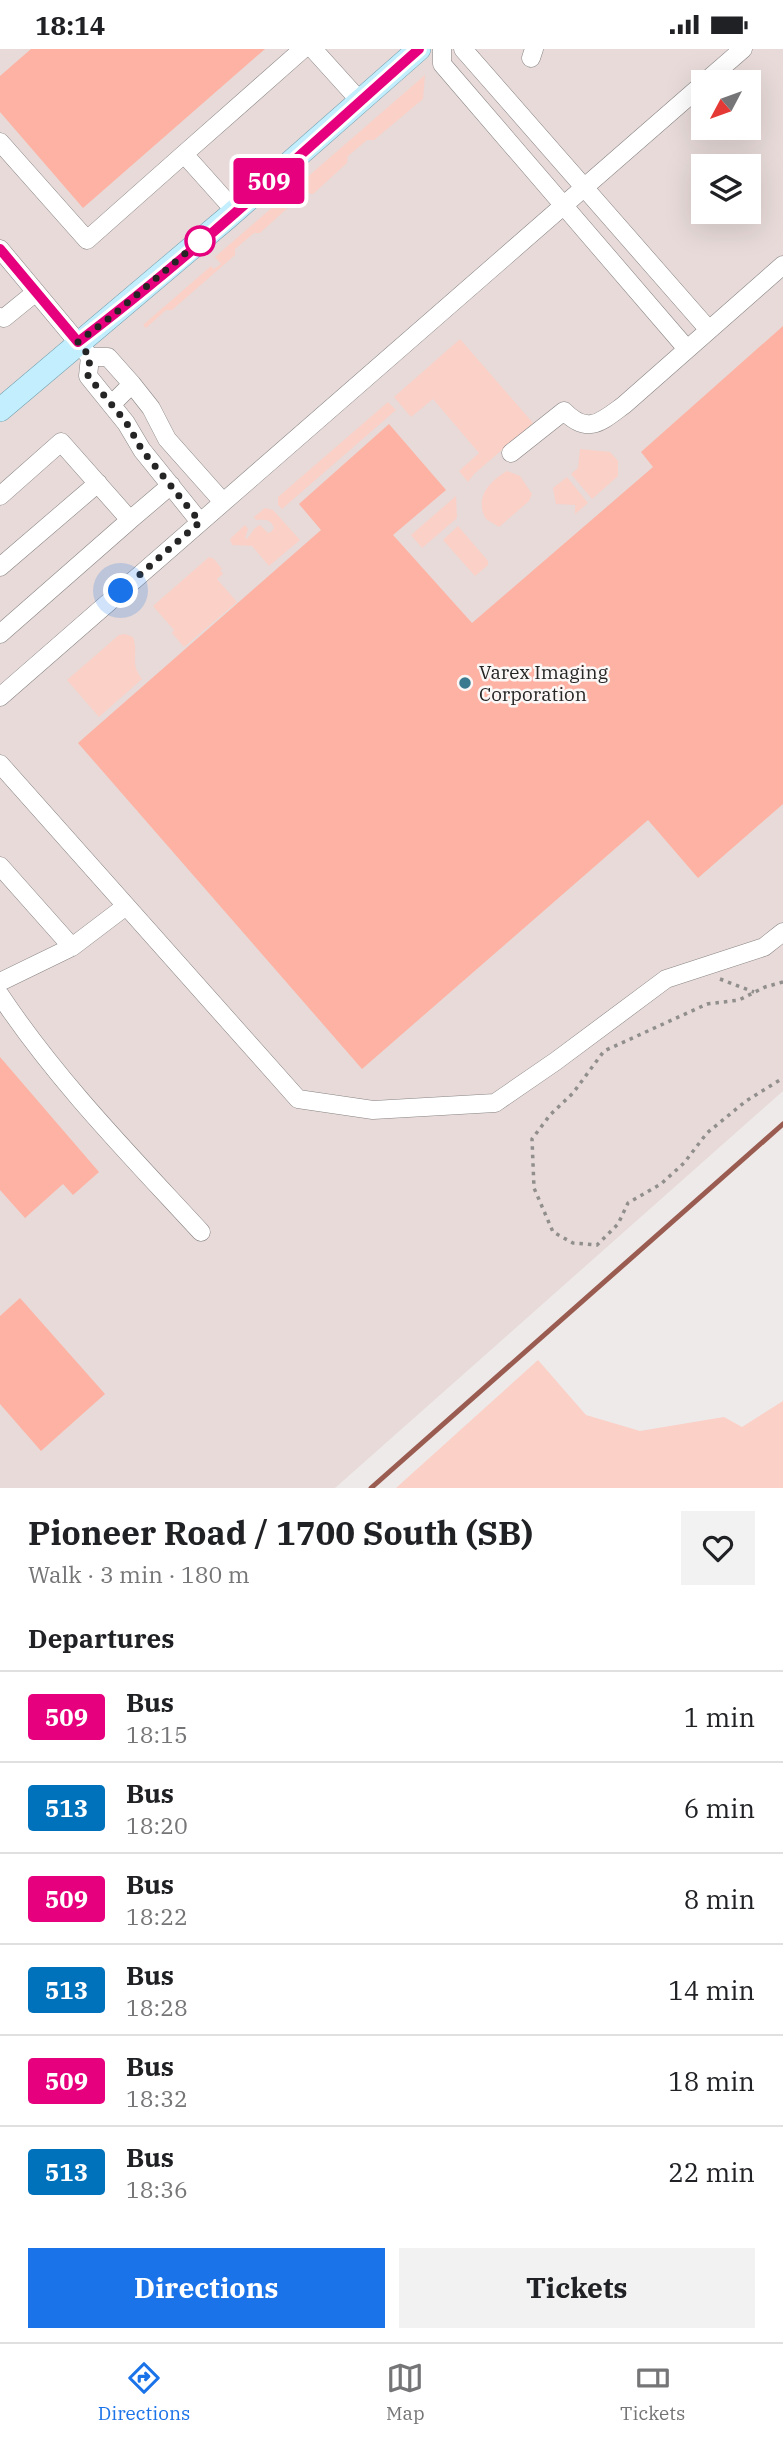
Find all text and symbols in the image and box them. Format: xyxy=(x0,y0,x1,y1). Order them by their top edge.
text: 18:14 xyxy=(35,8,105,42)
north arrow xyxy=(691,70,761,140)
map controls xyxy=(691,70,761,224)
button: layers xyxy=(691,154,761,224)
line badge: 509 xyxy=(229,158,309,204)
text: 509 xyxy=(247,165,291,197)
unlabelled marker xyxy=(185,226,215,256)
your location xyxy=(103,573,138,608)
place label: Varex Imaging Corporation xyxy=(479,660,609,706)
marker: Varex Imaging Corporation xyxy=(457,675,473,691)
text: Pioneer Road / 1700 South (SB) xyxy=(28,1511,533,1554)
button: heart xyxy=(681,1511,755,1585)
text: Walk · 3 min · 180 m xyxy=(28,1559,250,1589)
text: Departures xyxy=(28,1621,174,1655)
text: Bus xyxy=(126,1685,174,1719)
text: 1 min xyxy=(684,1700,755,1734)
text: 509 xyxy=(45,1701,88,1733)
text: 18:15 xyxy=(126,1719,188,1749)
text: Bus xyxy=(126,1776,174,1810)
text: 6 min xyxy=(684,1791,755,1825)
text: 513 xyxy=(45,1792,88,1824)
text: 18:20 xyxy=(126,1810,188,1840)
text: Bus xyxy=(126,1867,174,1901)
text: 8 min xyxy=(684,1882,755,1916)
text: 509 xyxy=(45,1883,88,1915)
text: 18:22 xyxy=(126,1901,188,1931)
text: Bus xyxy=(126,1958,174,1992)
text: 14 min xyxy=(668,1973,755,2007)
text: 513 xyxy=(45,1974,88,2006)
text: 18:28 xyxy=(126,1992,188,2022)
text: Bus xyxy=(126,2049,174,2083)
text: 18 min xyxy=(668,2064,755,2098)
text: 509 xyxy=(45,2065,88,2097)
text: 18:32 xyxy=(126,2083,188,2113)
text: Bus xyxy=(126,2140,174,2174)
text: 22 min xyxy=(668,2155,755,2189)
text: 513 xyxy=(45,2156,88,2188)
text: 18:36 xyxy=(126,2174,188,2204)
button: Directions xyxy=(28,2248,385,2328)
button: Tickets xyxy=(399,2248,755,2328)
tab: Directions xyxy=(98,2359,190,2425)
tab: Map xyxy=(386,2359,425,2425)
tab: Tickets xyxy=(620,2359,685,2425)

